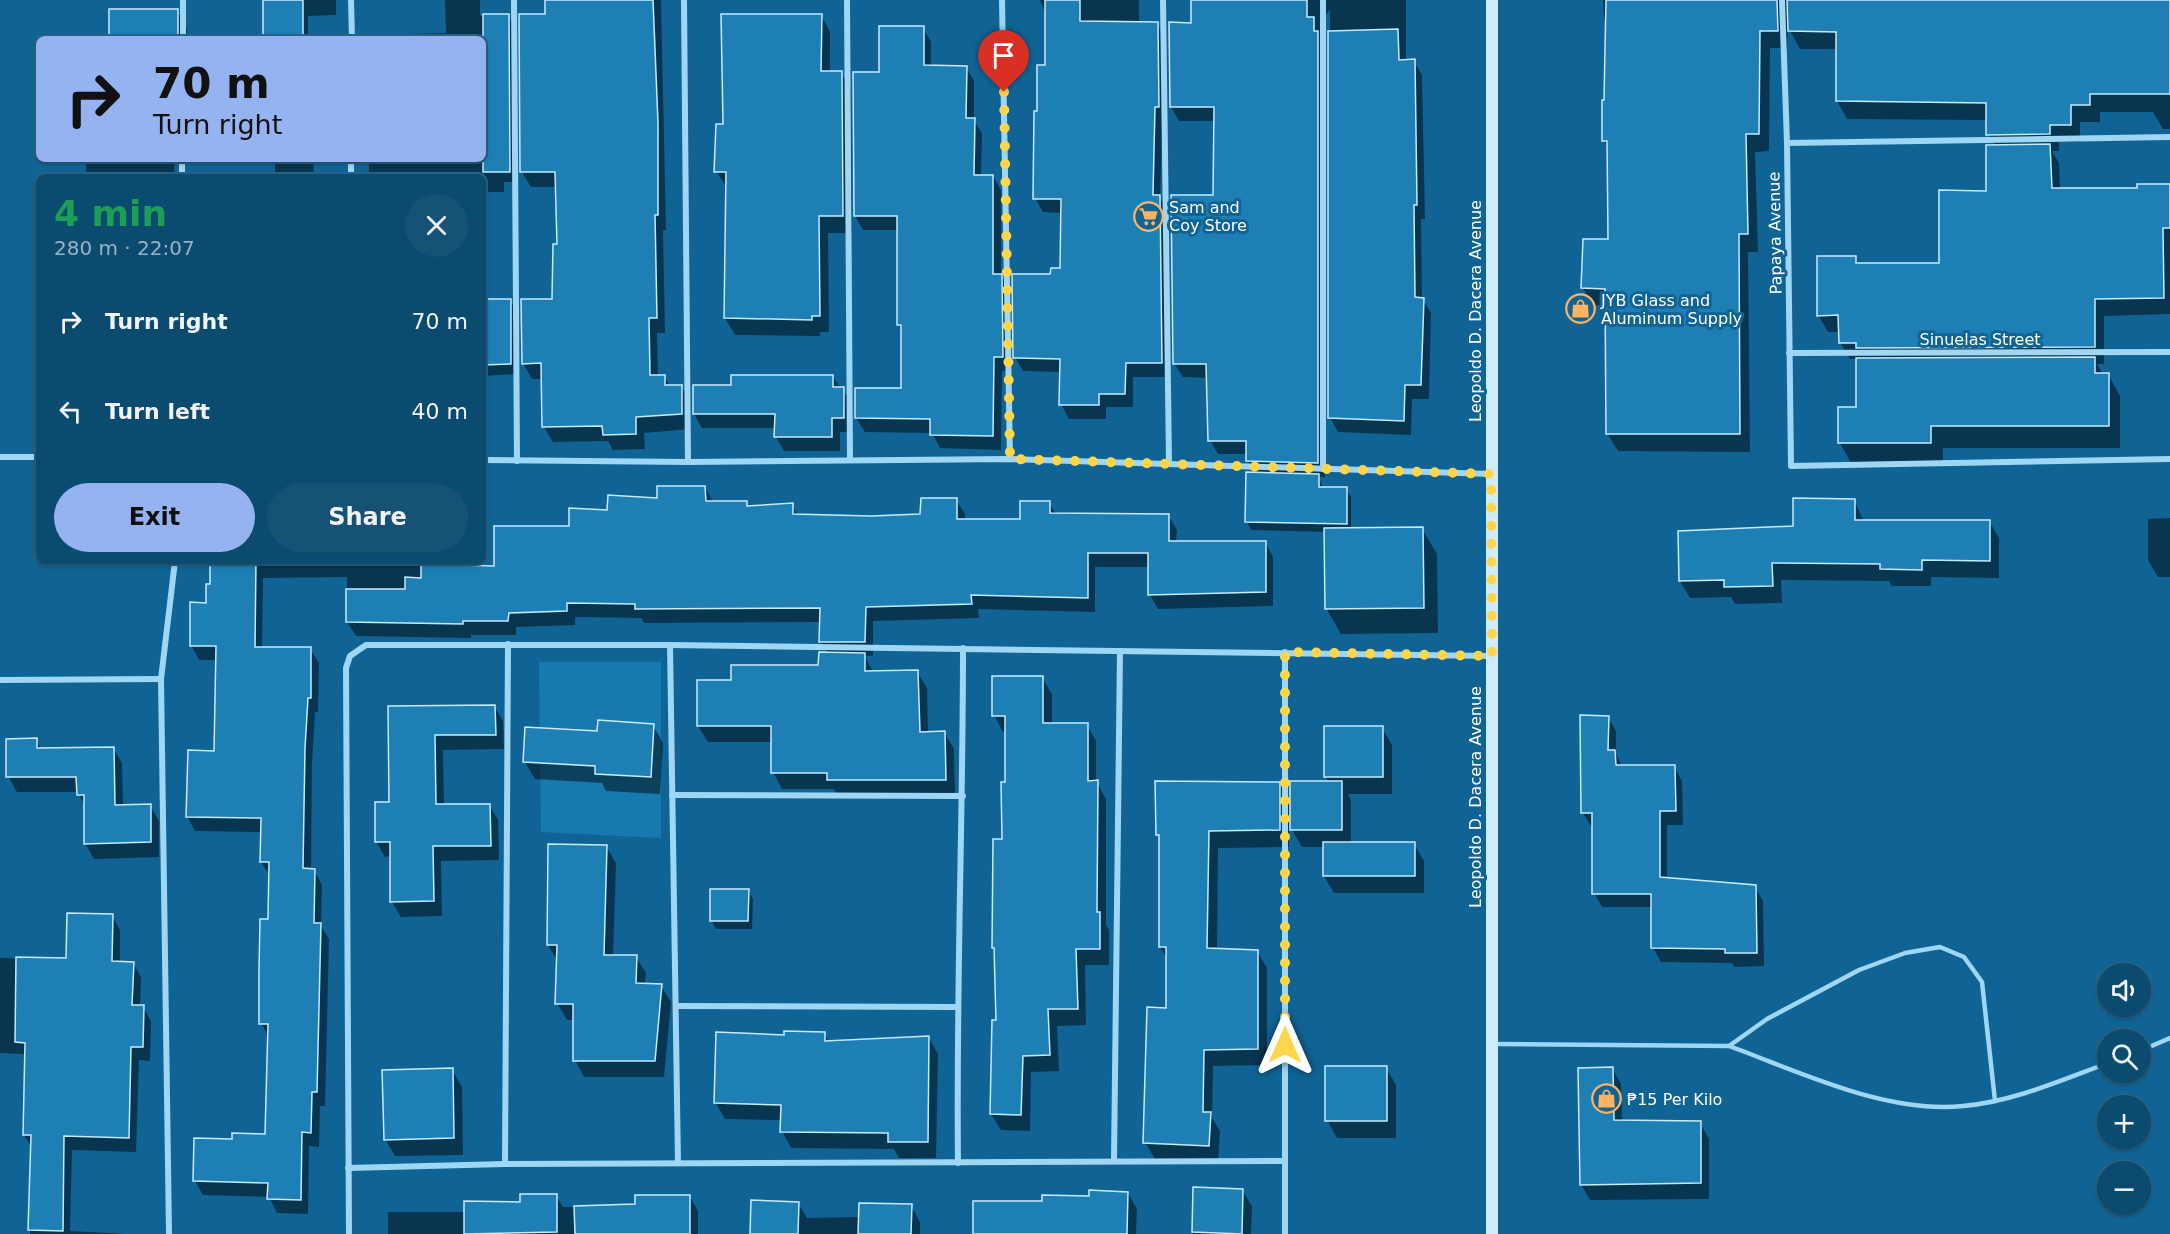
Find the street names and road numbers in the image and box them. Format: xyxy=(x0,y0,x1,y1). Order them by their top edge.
street label: Papaya Avenue xyxy=(1764,172,1786,294)
street label: Leopoldo D. Dacera Avenue xyxy=(1466,200,1485,422)
street label: Sinuelas Street xyxy=(1919,330,2041,349)
street label: Leopoldo D. Dacera Avenue xyxy=(1466,686,1485,908)

